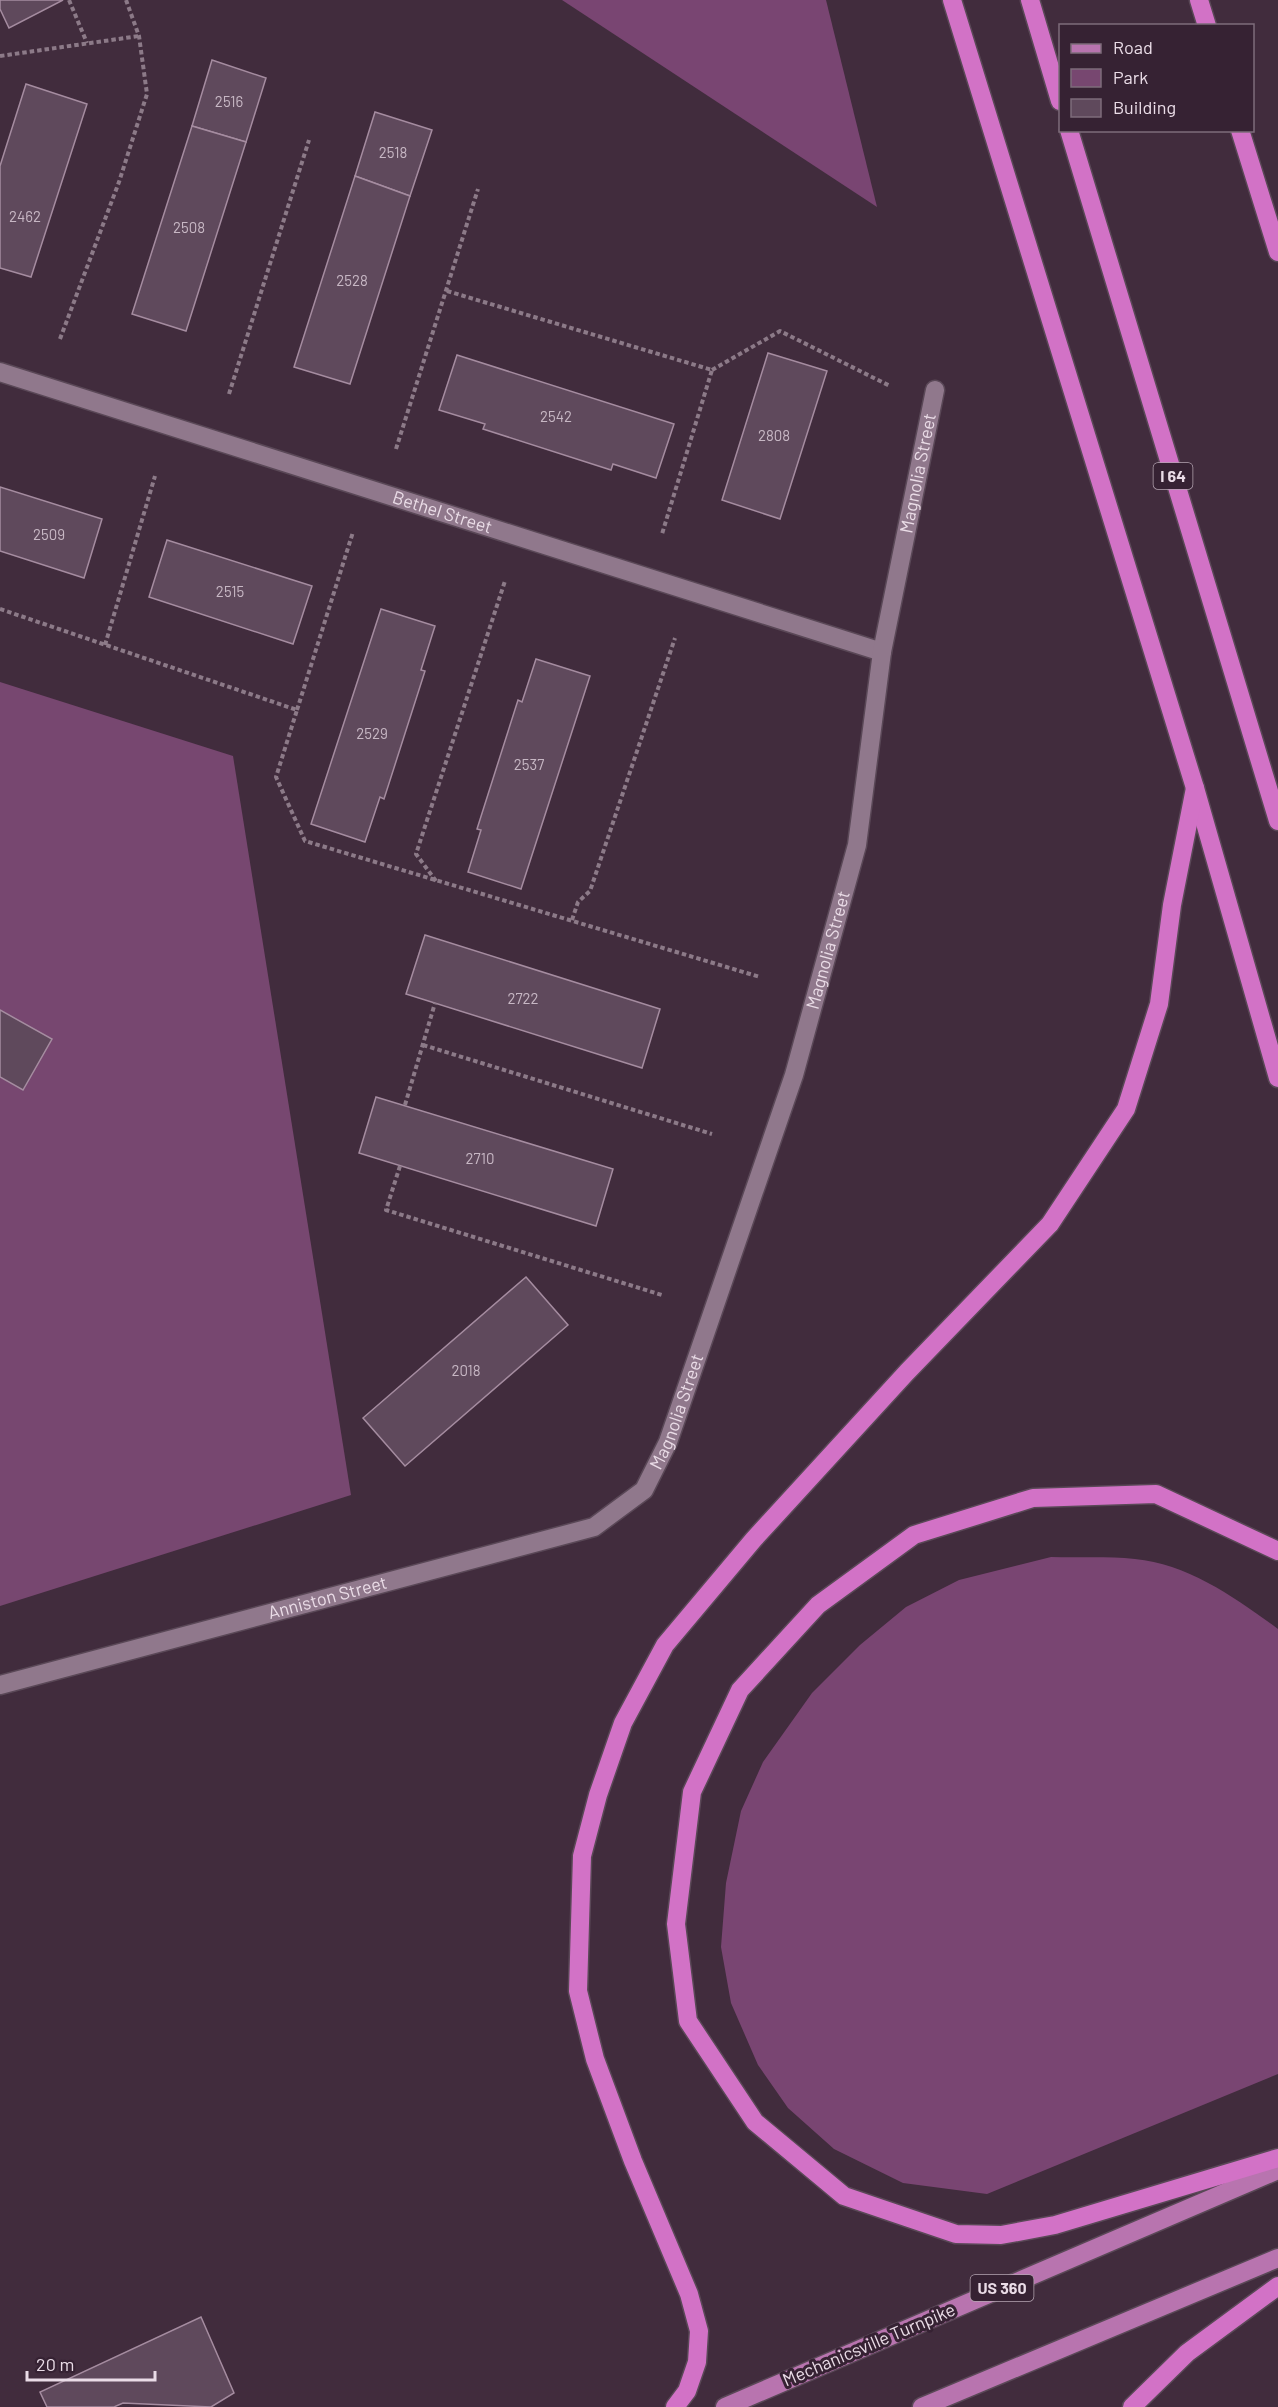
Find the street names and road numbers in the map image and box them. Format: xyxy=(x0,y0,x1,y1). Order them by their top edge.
street label: Magnolia Street xyxy=(894,411,940,535)
road number: I 64 xyxy=(1154,463,1192,489)
street label: Bethel Street xyxy=(390,485,495,538)
street label: Magnolia Street xyxy=(801,888,854,1012)
street label: Magnolia Street xyxy=(644,1351,707,1473)
street label: Anniston Street xyxy=(265,1571,389,1623)
road number: US 360 xyxy=(970,2275,1034,2301)
street label: Mechanicsville Turnpike xyxy=(779,2298,958,2390)

